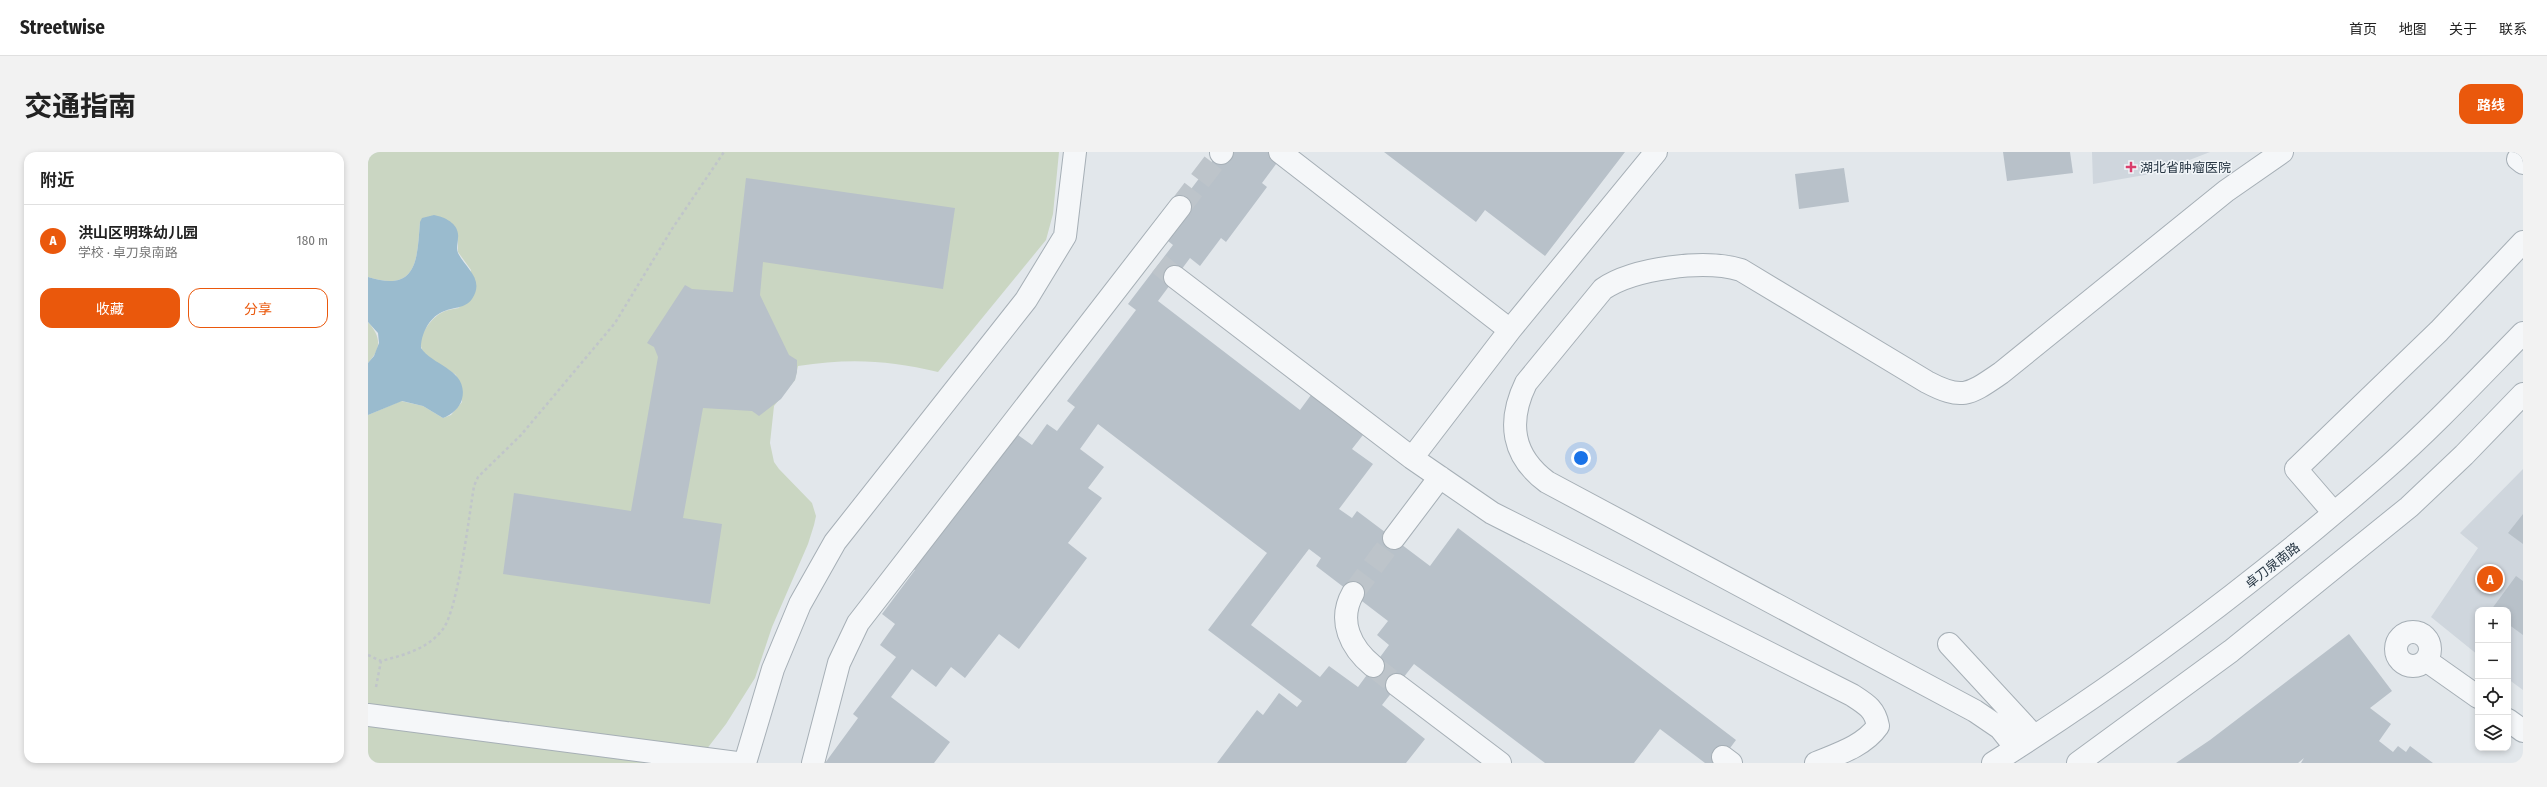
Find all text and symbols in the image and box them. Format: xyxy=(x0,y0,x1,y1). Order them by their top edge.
text: Streetwise xyxy=(20,16,105,39)
text: 首页 xyxy=(2349,21,2377,38)
text: 地图 xyxy=(2399,21,2427,38)
text: 关于 xyxy=(2449,21,2477,38)
text: 联系 xyxy=(2499,21,2527,38)
button: 路线 xyxy=(2459,84,2523,124)
text: 交通指南 xyxy=(24,90,136,123)
place label: 湖北省肿瘤医院 xyxy=(2140,160,2231,175)
marker: 湖北省肿瘤医院 xyxy=(2125,161,2137,173)
text: 附近 xyxy=(40,170,74,191)
text: 洪山区明珠幼儿园 xyxy=(78,224,198,242)
text: A xyxy=(49,233,57,248)
text: 180 m xyxy=(297,233,328,248)
text: 学校 · 卓刀泉南路 xyxy=(78,245,178,260)
button: 收藏 xyxy=(40,288,180,328)
button: 分享 xyxy=(188,288,328,328)
your location xyxy=(1571,448,1591,468)
street label: 卓刀泉南路 xyxy=(2242,539,2303,591)
pin: A xyxy=(2477,564,2503,594)
map controls xyxy=(2475,607,2511,751)
button: + xyxy=(2475,607,2511,643)
button: − xyxy=(2475,643,2511,679)
button: locate xyxy=(2475,679,2511,715)
button: layers xyxy=(2475,715,2511,751)

